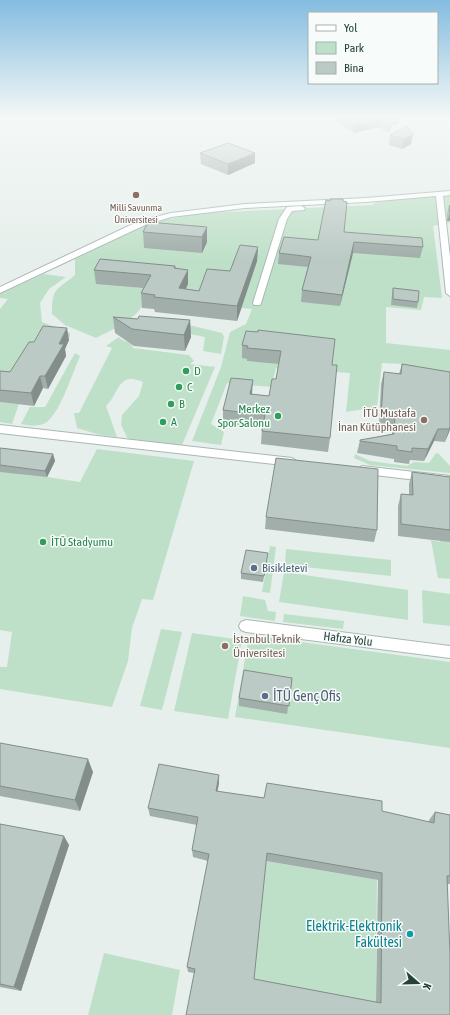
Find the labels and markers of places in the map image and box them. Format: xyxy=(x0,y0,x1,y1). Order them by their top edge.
marker: Milli Savunma Üniversitesi xyxy=(131,190,141,200)
place label: Milli Savunma Üniversitesi xyxy=(110,202,163,225)
place label: D xyxy=(194,364,201,378)
marker: D xyxy=(181,366,191,376)
place label: C xyxy=(187,380,193,394)
marker: C xyxy=(174,382,184,392)
place label: B xyxy=(179,397,185,411)
marker: B xyxy=(166,399,176,409)
place label: Merkez Spor Salonu xyxy=(218,402,271,430)
place label: İTÜ Mustafa İnan Kütüphanesi xyxy=(338,406,416,434)
marker: Merkez Spor Salonu xyxy=(273,411,283,421)
place label: A xyxy=(171,415,177,429)
marker: İTÜ Mustafa İnan Kütüphanesi xyxy=(419,415,429,425)
marker: A xyxy=(158,417,168,427)
place label: İTÜ Stadyumu xyxy=(51,535,113,549)
marker: İTÜ Stadyumu xyxy=(38,537,48,547)
place label: Bisikletevi xyxy=(262,561,308,575)
marker: Bisikletevi xyxy=(249,563,259,573)
place label: İstanbul Teknik Üniversitesi xyxy=(233,632,301,660)
marker: İstanbul Teknik Üniversitesi xyxy=(220,641,230,651)
place label: İTÜ Genç Ofis xyxy=(273,688,341,704)
marker: İTÜ Genç Ofis xyxy=(260,691,270,701)
place label: Elektrik-Elektronik Fakültesi xyxy=(306,918,402,950)
marker: Elektrik-Elektronik Fakültesi xyxy=(405,929,415,939)

